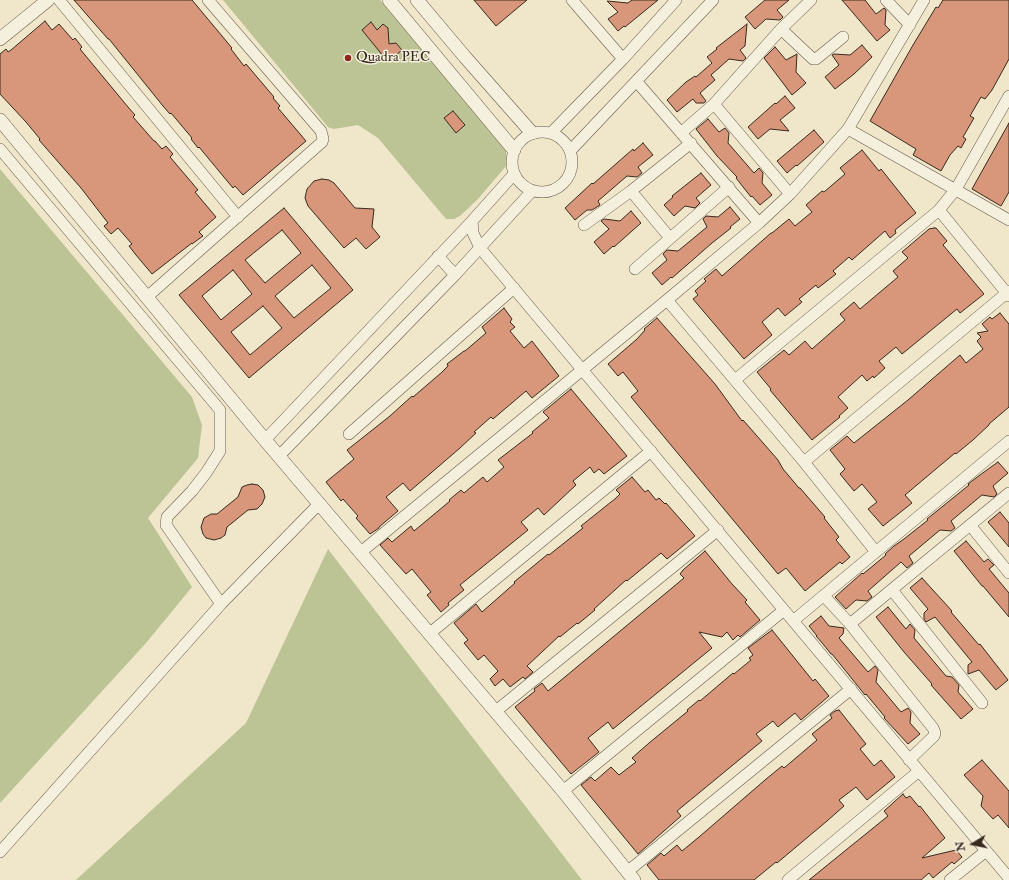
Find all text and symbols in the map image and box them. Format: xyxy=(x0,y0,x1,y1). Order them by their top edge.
place label: Quadra PEC xyxy=(356,50,430,66)
marker: Quadra PEC xyxy=(343,53,353,63)
north arrow xyxy=(953,824,993,864)
text: N xyxy=(953,840,968,852)

